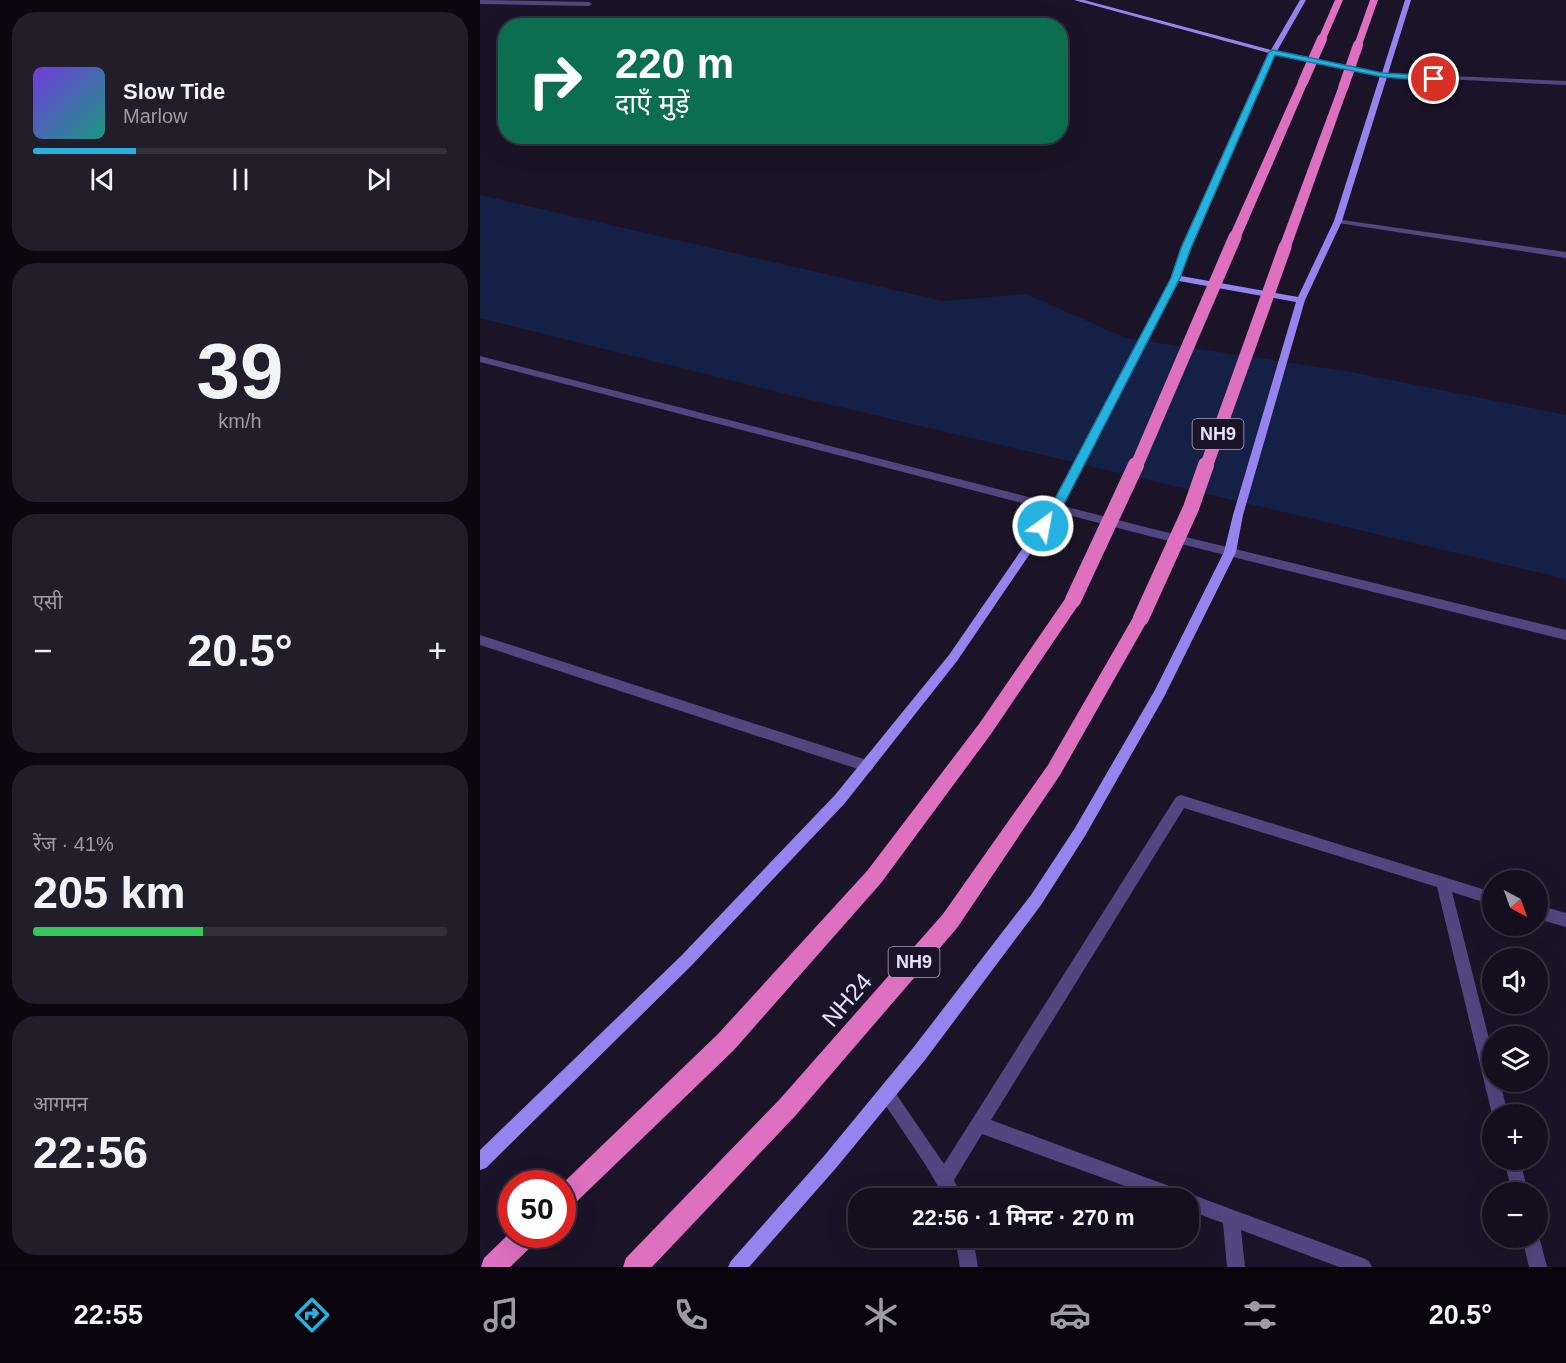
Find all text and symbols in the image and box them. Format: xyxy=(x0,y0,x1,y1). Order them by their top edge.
text: 220 m xyxy=(615,40,734,87)
icon: right xyxy=(516,42,594,120)
pin xyxy=(1408,53,1459,104)
icon: arrive xyxy=(1417,62,1450,95)
text: Slow Tide xyxy=(123,79,225,104)
text: दाएँ मुड़ें xyxy=(615,89,689,119)
text: Marlow xyxy=(123,105,187,127)
icon: previous xyxy=(86,163,119,196)
icon: pause xyxy=(224,163,257,196)
icon: next xyxy=(362,163,395,196)
text: 39 xyxy=(197,327,283,415)
text: km/h xyxy=(218,410,262,432)
road number: NH9 xyxy=(1192,419,1244,449)
position arrow xyxy=(1011,494,1075,558)
text: एसी xyxy=(33,591,63,613)
text: 20.5° xyxy=(187,625,293,676)
text: − xyxy=(33,632,52,669)
text: + xyxy=(428,632,447,669)
text: रेंज · 41% xyxy=(33,833,114,855)
text: 205 km xyxy=(33,867,186,918)
north arrow xyxy=(1482,870,1548,936)
map controls xyxy=(1482,870,1548,1248)
road number: NH9 xyxy=(888,947,940,977)
button: sound xyxy=(1482,948,1548,1014)
street label: NH24 xyxy=(816,968,877,1032)
button: layers xyxy=(1482,1026,1548,1092)
text: आगमन xyxy=(33,1093,88,1115)
button: + xyxy=(1482,1104,1548,1170)
text: 22:56 xyxy=(33,1127,148,1178)
speed limit sign: 50 xyxy=(498,1170,576,1248)
button: − xyxy=(1482,1182,1548,1248)
text: 22:56 · 1 मिनट · 270 m xyxy=(912,1205,1135,1230)
icon: directions xyxy=(291,1294,333,1336)
icon: music xyxy=(480,1294,522,1336)
icon: phone xyxy=(670,1294,712,1336)
icon: climate xyxy=(860,1294,902,1336)
icon: car xyxy=(1049,1294,1091,1336)
icon: filters xyxy=(1239,1294,1281,1336)
text: 22:55 xyxy=(74,1300,143,1330)
text: 20.5° xyxy=(1429,1300,1492,1330)

